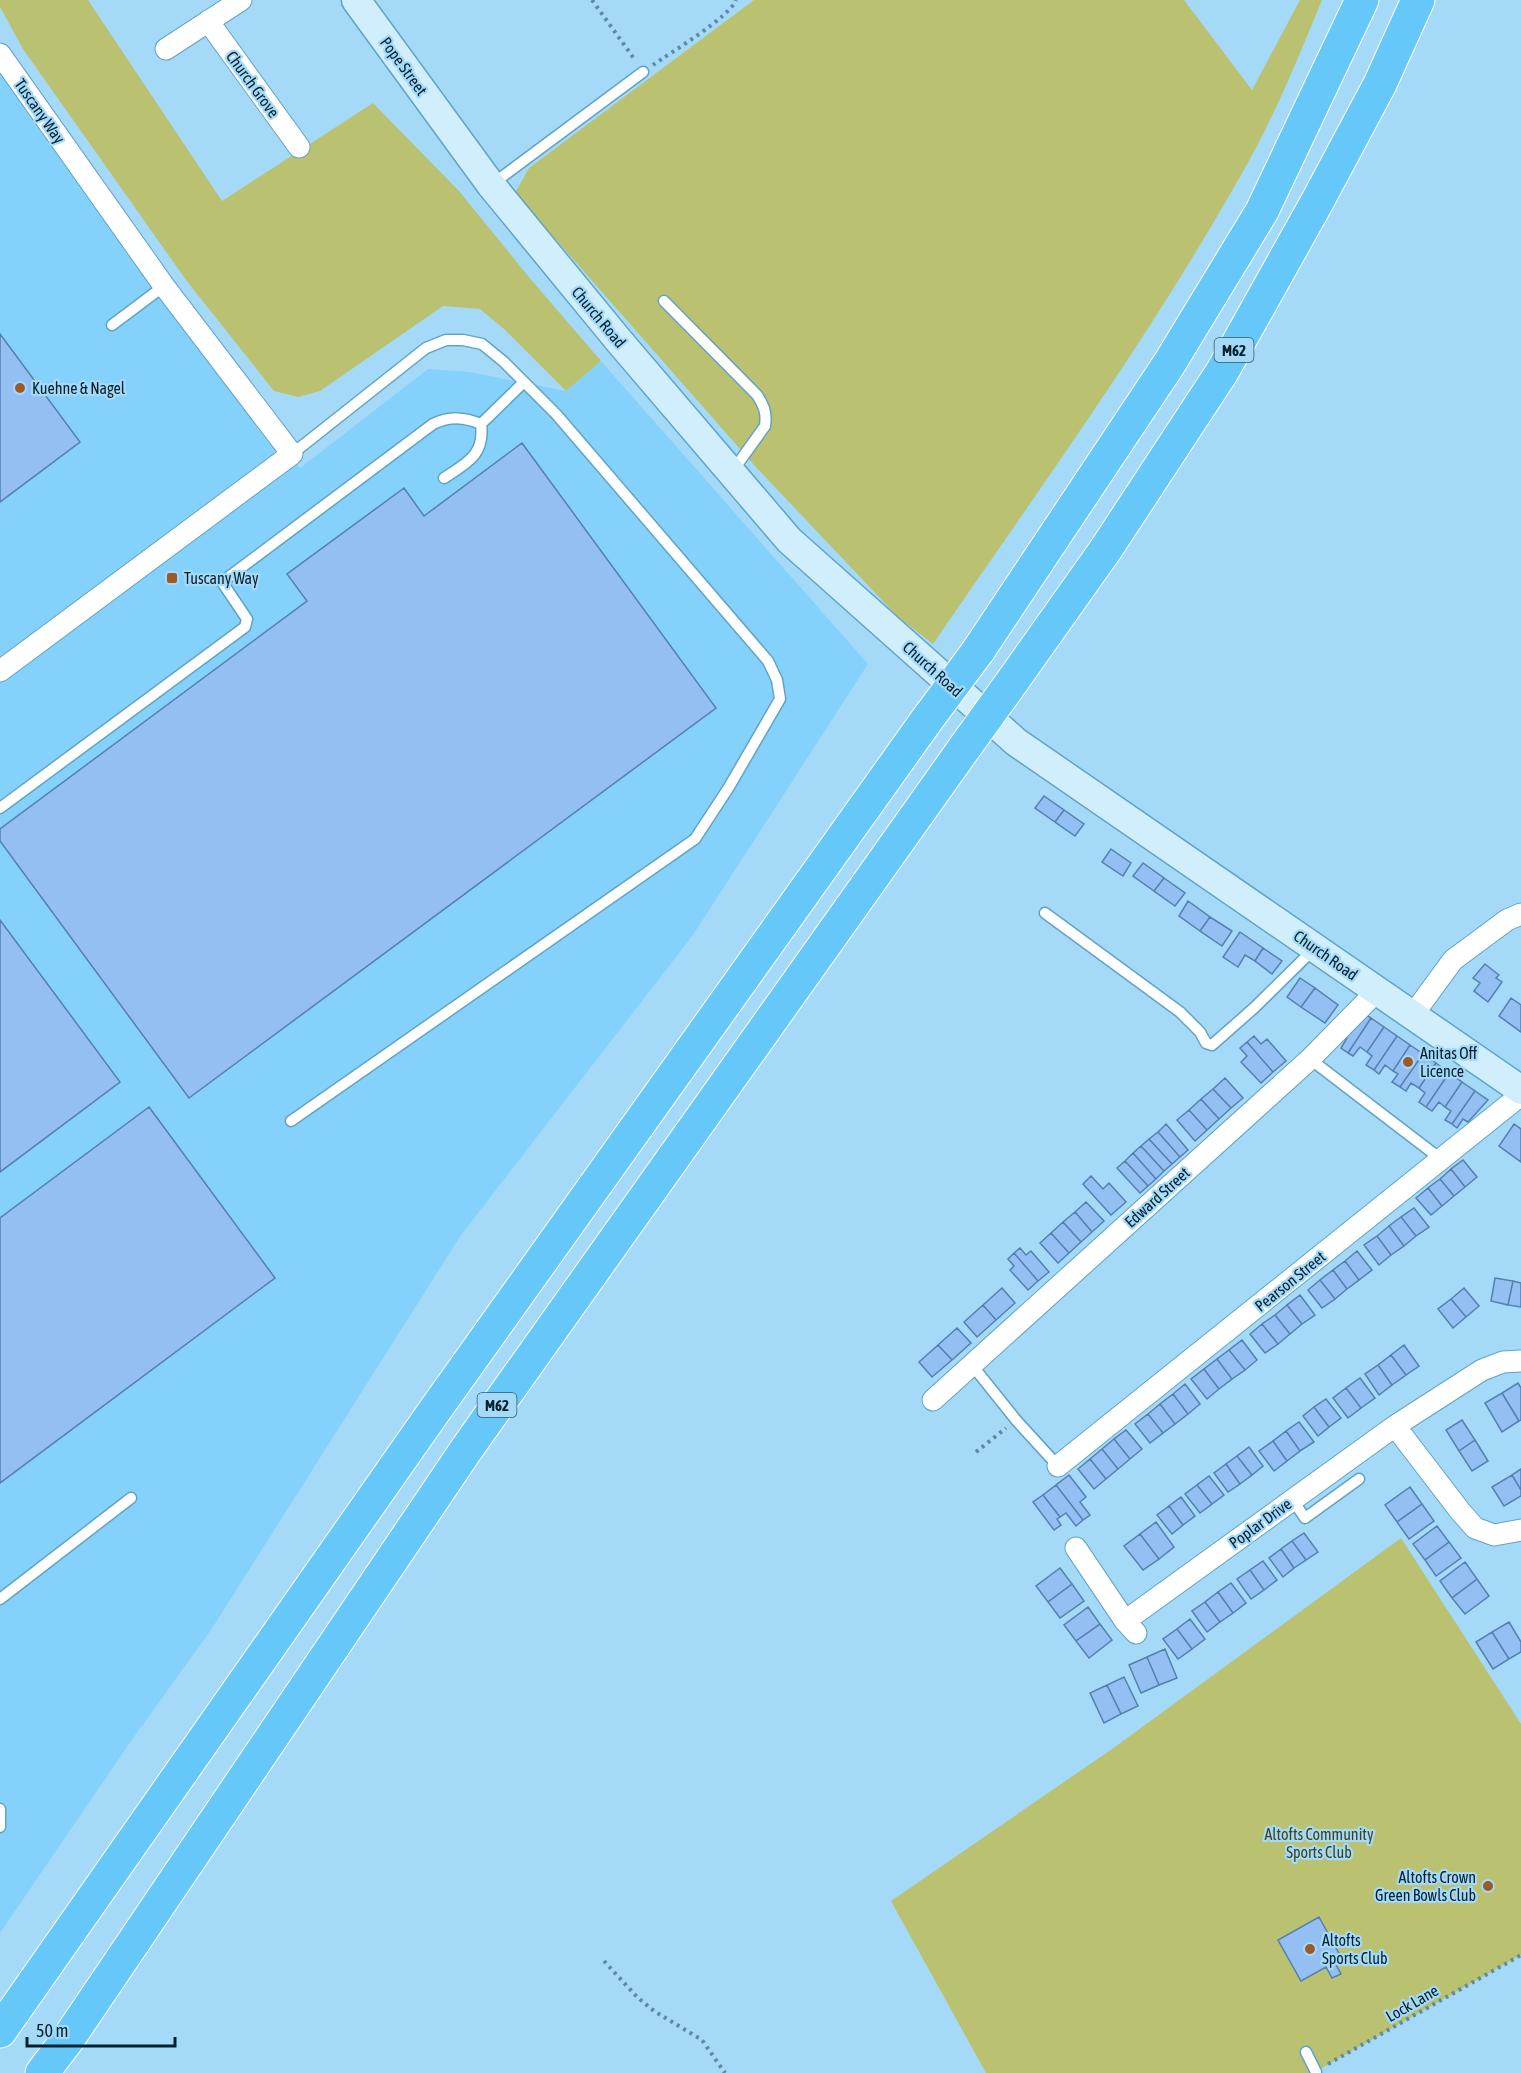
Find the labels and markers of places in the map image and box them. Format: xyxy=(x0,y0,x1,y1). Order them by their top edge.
place label: Kuehne & Nagel xyxy=(32,379,126,398)
marker: Kuehne & Nagel xyxy=(13,381,27,395)
place label: Tuscany Way xyxy=(184,569,259,588)
marker: Tuscany Way xyxy=(165,571,179,585)
place label: Anitas Off Licence xyxy=(1420,1044,1478,1080)
marker: Anitas Off Licence xyxy=(1401,1055,1415,1069)
place label: Altofts Crown Green Bowls Club xyxy=(1375,1868,1476,1904)
marker: Altofts Crown Green Bowls Club xyxy=(1481,1879,1495,1893)
place label: Altofts Sports Club xyxy=(1322,1931,1388,1968)
marker: Altofts Sports Club xyxy=(1303,1942,1317,1956)

